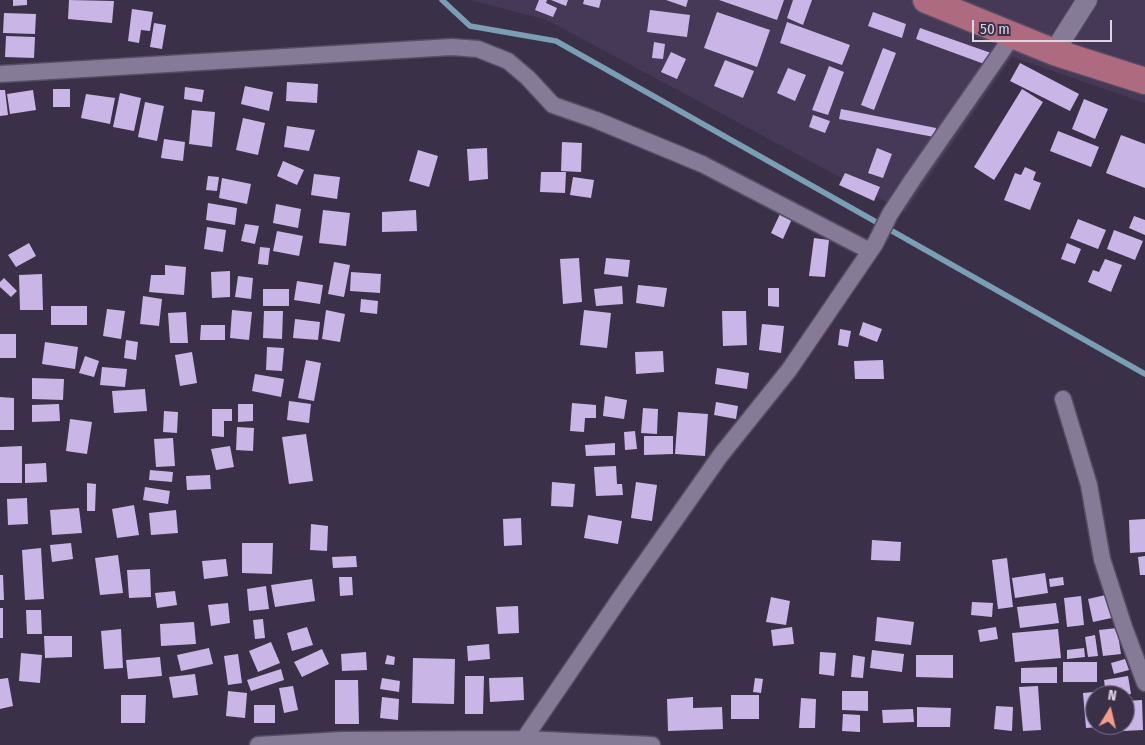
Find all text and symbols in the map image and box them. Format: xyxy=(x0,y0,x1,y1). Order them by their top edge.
scale bar xyxy=(975,10,1115,42)
text: 50 m xyxy=(980,20,1010,38)
north arrow xyxy=(1085,685,1135,735)
text: N xyxy=(1107,687,1118,705)

